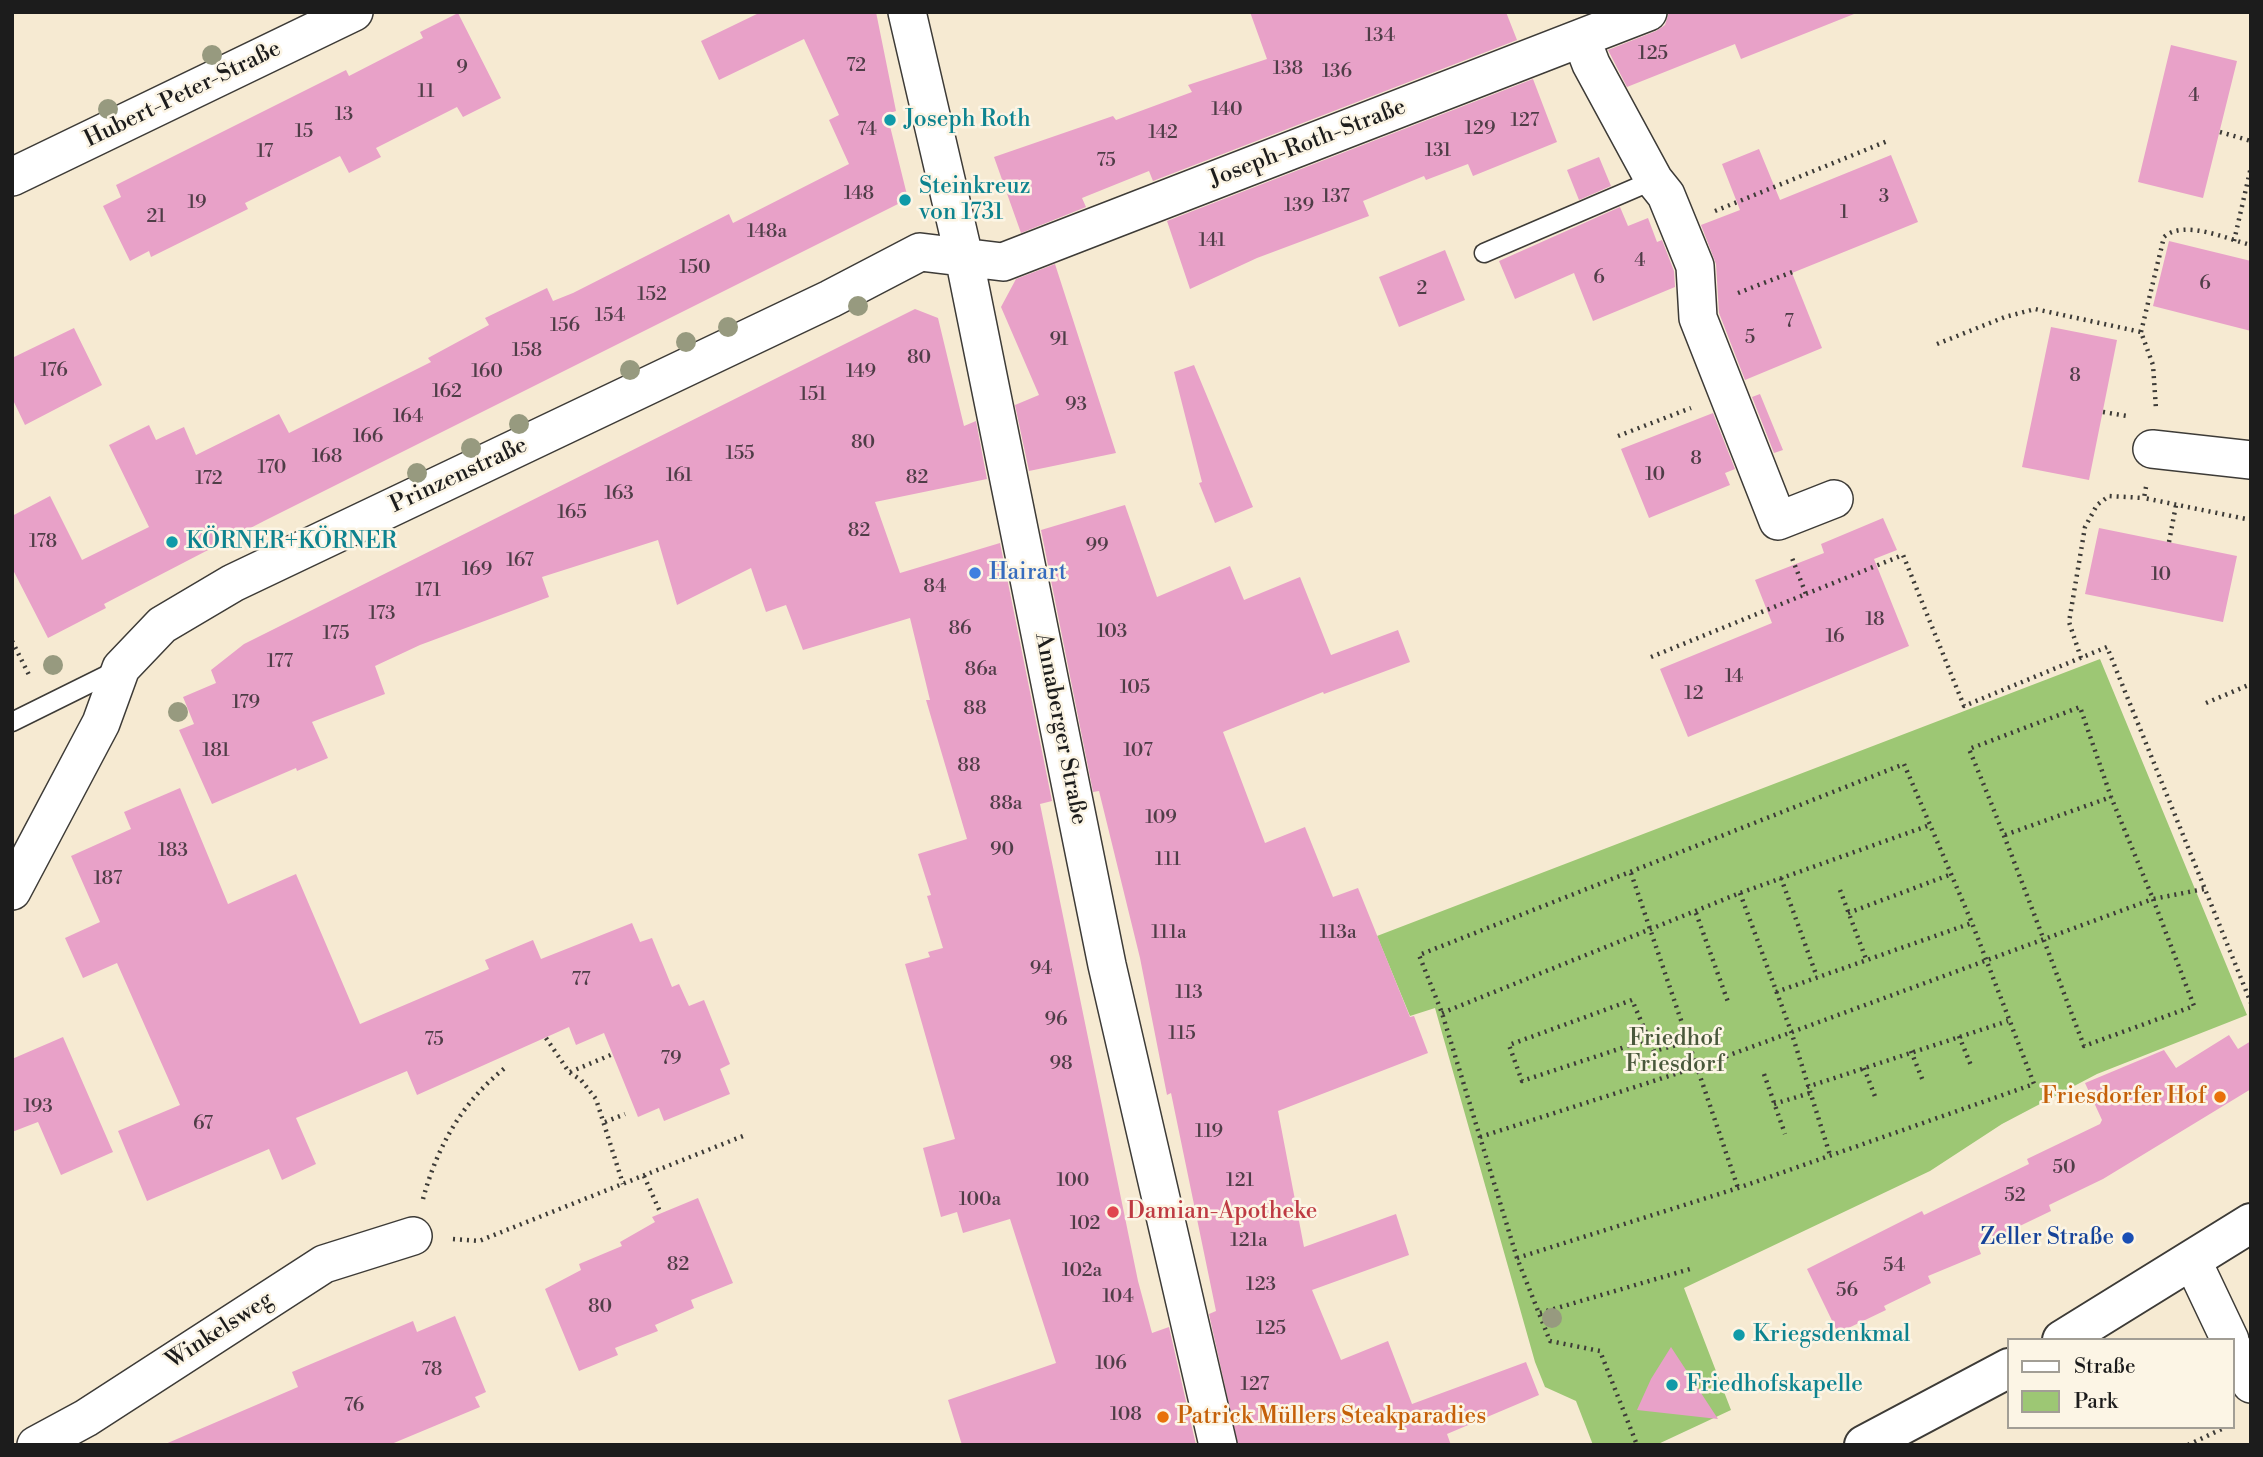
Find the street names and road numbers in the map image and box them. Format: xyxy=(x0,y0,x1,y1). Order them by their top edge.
street label: Hubert-Peter-Straße xyxy=(80,35,286,155)
street label: Joseph-Roth-Straße xyxy=(1206,94,1410,194)
street label: Prinzenstraße xyxy=(386,432,532,520)
street label: Annaberger Straße xyxy=(1028,631,1092,827)
street label: Winkelsweg xyxy=(162,1286,278,1376)

